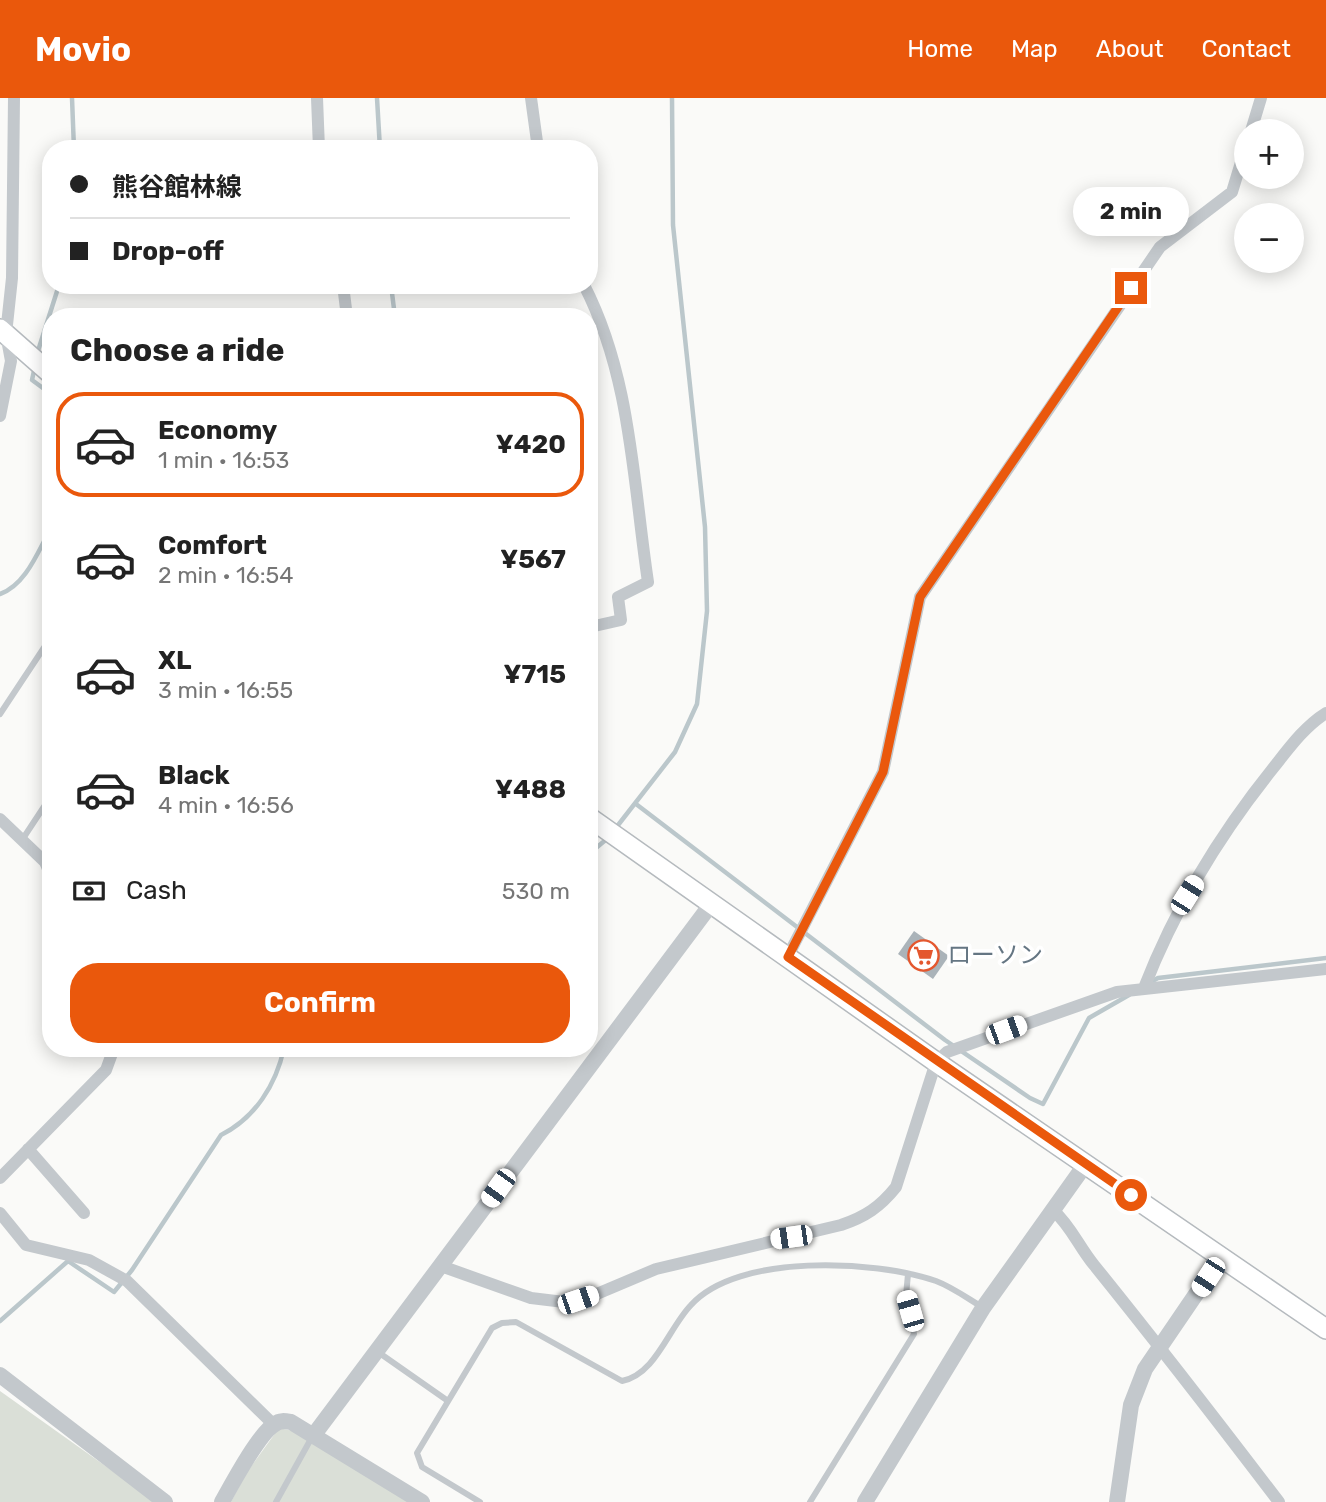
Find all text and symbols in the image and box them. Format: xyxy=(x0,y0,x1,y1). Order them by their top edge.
text: Movio xyxy=(35,30,131,69)
text: Home xyxy=(907,35,973,63)
text: Map xyxy=(1011,35,1058,63)
text: About xyxy=(1096,35,1164,63)
text: Contact xyxy=(1202,35,1291,63)
map controls xyxy=(1234,119,1304,273)
button: + xyxy=(1234,119,1304,189)
text: 熊谷館林線 xyxy=(112,172,242,203)
callout: 2 min xyxy=(1073,186,1189,236)
text: 2 min xyxy=(1100,197,1162,225)
button: − xyxy=(1234,203,1304,273)
text: Drop-off xyxy=(112,236,224,267)
route end xyxy=(1115,272,1147,304)
text: Choose a ride xyxy=(70,331,284,369)
icon: car xyxy=(74,413,137,476)
text: Economy xyxy=(158,415,277,446)
text: ¥420 xyxy=(496,429,566,460)
text: 1 min · 16:53 xyxy=(158,446,289,474)
icon: car xyxy=(74,528,137,591)
text: Comfort xyxy=(158,530,267,561)
text: ¥567 xyxy=(500,544,566,575)
text: 2 min · 16:54 xyxy=(158,561,294,589)
icon: car xyxy=(74,643,137,706)
text: XL xyxy=(158,645,191,676)
text: ¥715 xyxy=(503,659,566,690)
text: 3 min · 16:55 xyxy=(158,676,293,704)
icon: car xyxy=(74,758,137,821)
text: Black xyxy=(158,760,230,791)
text: ¥488 xyxy=(495,774,566,805)
text: 4 min · 16:56 xyxy=(158,791,294,819)
icon: cash xyxy=(70,872,108,910)
car xyxy=(1167,872,1208,918)
text: Cash xyxy=(126,875,187,906)
text: 530 m xyxy=(502,877,570,905)
supermarket icon: ローソン xyxy=(907,938,941,972)
place label: ローソン xyxy=(947,941,1043,969)
button: Confirm xyxy=(70,963,570,1043)
car xyxy=(983,1013,1030,1047)
car xyxy=(478,1165,519,1211)
route start xyxy=(1115,1179,1147,1211)
car xyxy=(769,1224,814,1250)
car xyxy=(1188,1254,1229,1300)
car xyxy=(555,1283,602,1317)
car xyxy=(895,1288,926,1334)

